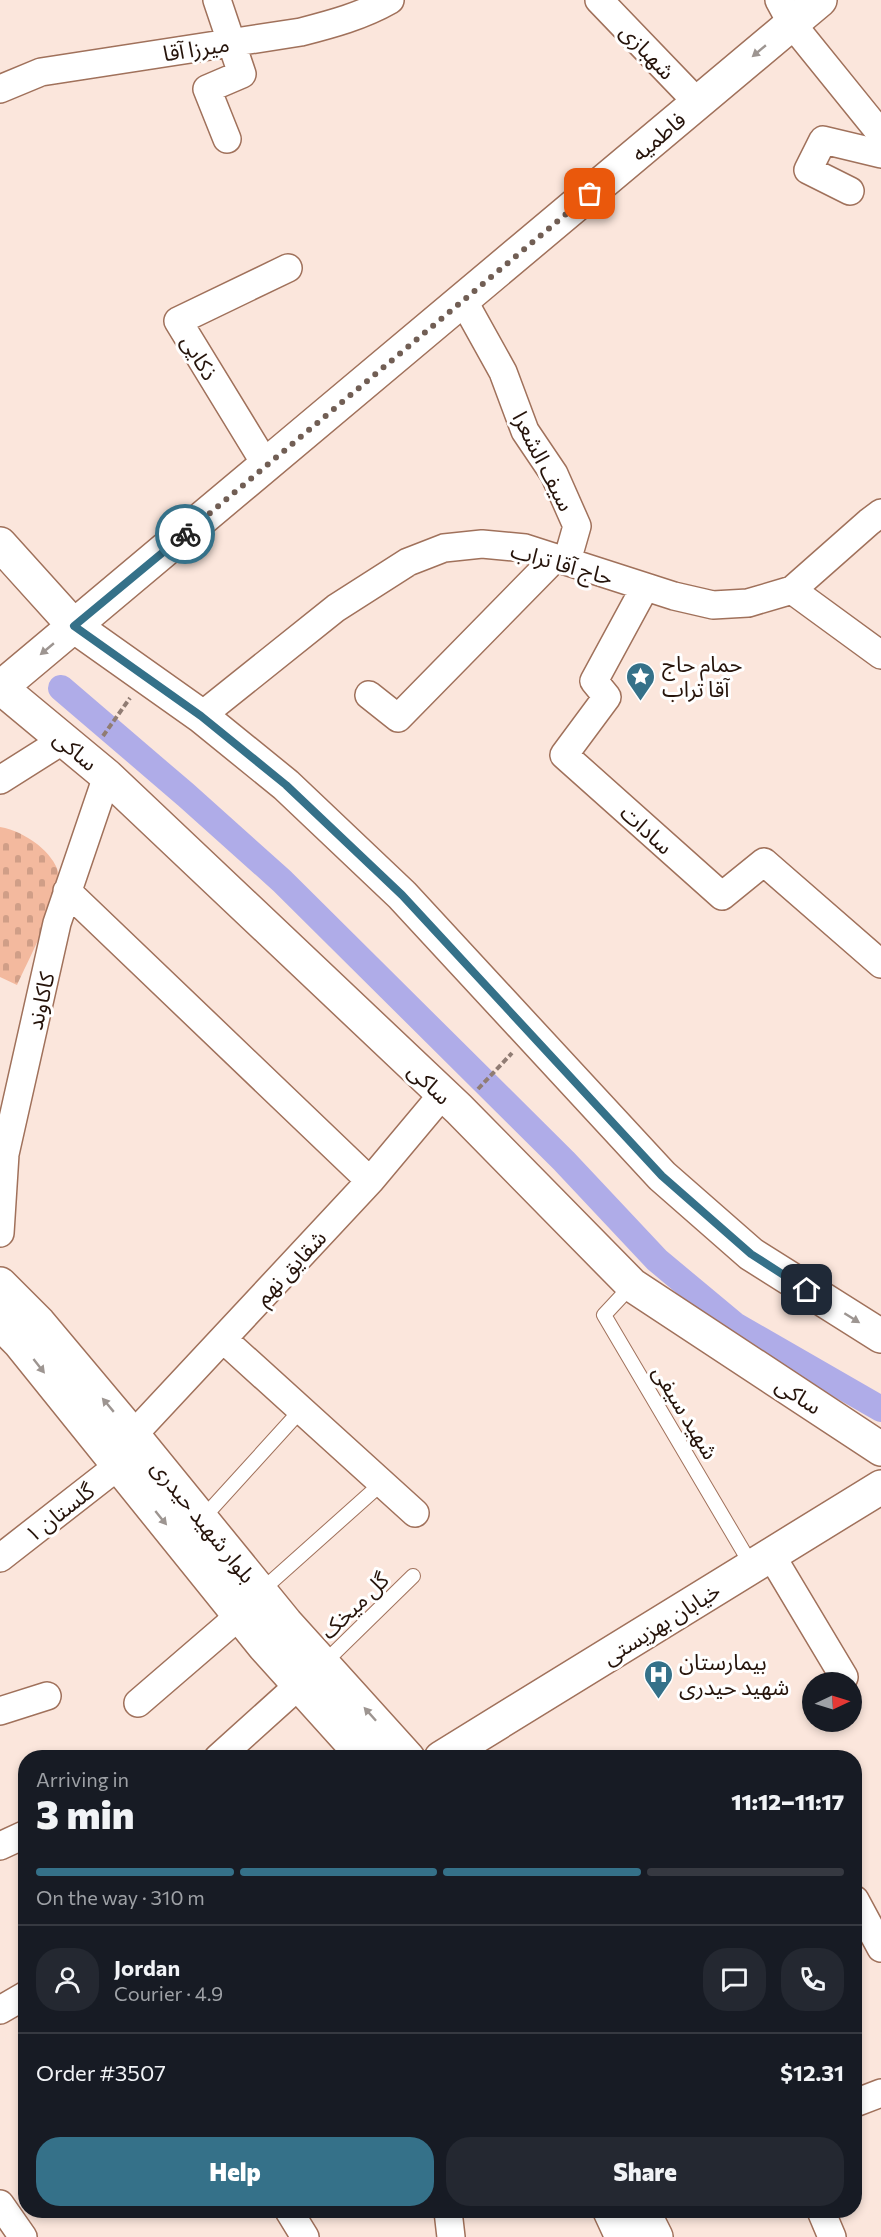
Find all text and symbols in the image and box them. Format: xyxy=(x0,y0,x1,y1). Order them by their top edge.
street label: شهبازی xyxy=(614,17,681,85)
street label: میرزا آقا xyxy=(161,29,231,68)
one-way arrow xyxy=(752,44,767,57)
street label: فاطمیه xyxy=(625,105,691,167)
pin xyxy=(564,168,615,219)
icon: bag xyxy=(573,177,606,210)
street label: ذکایی xyxy=(176,329,224,385)
street label: سیف الشعرا xyxy=(507,407,581,515)
courier xyxy=(155,504,215,564)
icon: bike xyxy=(169,518,202,551)
street label: حاج آقا تراب xyxy=(507,536,616,594)
one-way arrow xyxy=(40,642,55,655)
place label: حمام حاج آقا تراب xyxy=(662,650,742,702)
place icon: حمام حاج آقا تراب xyxy=(625,660,657,702)
street label: ساکی xyxy=(49,724,103,776)
street label: سادات xyxy=(615,798,679,860)
street label: کاکاوند xyxy=(20,969,60,1032)
street label: ساکی xyxy=(403,1056,457,1110)
street label: شقایق نهم xyxy=(249,1224,334,1313)
pin xyxy=(781,1264,832,1315)
icon: home xyxy=(790,1273,823,1306)
one-way arrow xyxy=(844,1312,860,1323)
one-way arrow xyxy=(32,1359,44,1374)
street label: شهید سیفی xyxy=(647,1360,725,1464)
street label: ساکی xyxy=(771,1370,827,1420)
one-way arrow xyxy=(102,1398,115,1413)
street label: بلوار شهید حیدری xyxy=(145,1454,262,1589)
street label: گلستان ۱ xyxy=(19,1476,100,1548)
one-way arrow xyxy=(154,1511,166,1526)
street label: گل میخک xyxy=(314,1565,394,1644)
street label: خیابان بهزیستی xyxy=(597,1576,725,1670)
place label: بیمارستان شهید حیدری xyxy=(679,1648,789,1701)
hospital icon: بیمارستان شهید حیدری xyxy=(642,1658,674,1700)
north arrow xyxy=(802,1672,862,1732)
map controls xyxy=(802,1672,862,1732)
one-way arrow xyxy=(363,1707,377,1721)
text: Arriving in xyxy=(36,1767,129,1791)
text: 11:12–11:17 xyxy=(731,1788,844,1815)
text: 3 min xyxy=(36,1789,134,1837)
text: On the way · 310 m xyxy=(36,1885,205,1909)
button: person xyxy=(36,1948,99,2011)
button: chat xyxy=(703,1948,766,2011)
button: phone xyxy=(781,1948,844,2011)
text: Jordan xyxy=(114,1954,180,1981)
text: Courier · 4.9 xyxy=(114,1981,223,2005)
text: Order #3507 xyxy=(36,2059,166,2086)
text: $12.31 xyxy=(780,2059,844,2086)
button: Help xyxy=(36,2137,434,2206)
button: Share xyxy=(446,2137,844,2206)

